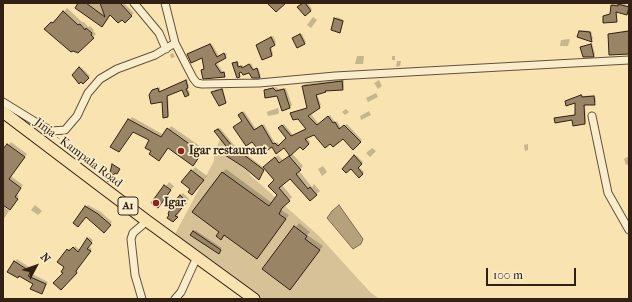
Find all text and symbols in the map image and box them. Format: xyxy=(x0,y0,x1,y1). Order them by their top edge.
street label: Jinja - Kampala Road xyxy=(31,115,125,191)
place label: Igar restaurant xyxy=(189,144,267,158)
marker: Igar restaurant xyxy=(176,146,186,156)
place label: Igar xyxy=(164,196,186,210)
road number: A1 xyxy=(118,197,138,215)
marker: Igar xyxy=(151,198,161,208)
north arrow xyxy=(16,246,56,286)
text: N xyxy=(38,250,53,265)
scale bar xyxy=(488,260,578,286)
text: 100 m xyxy=(493,268,523,282)

